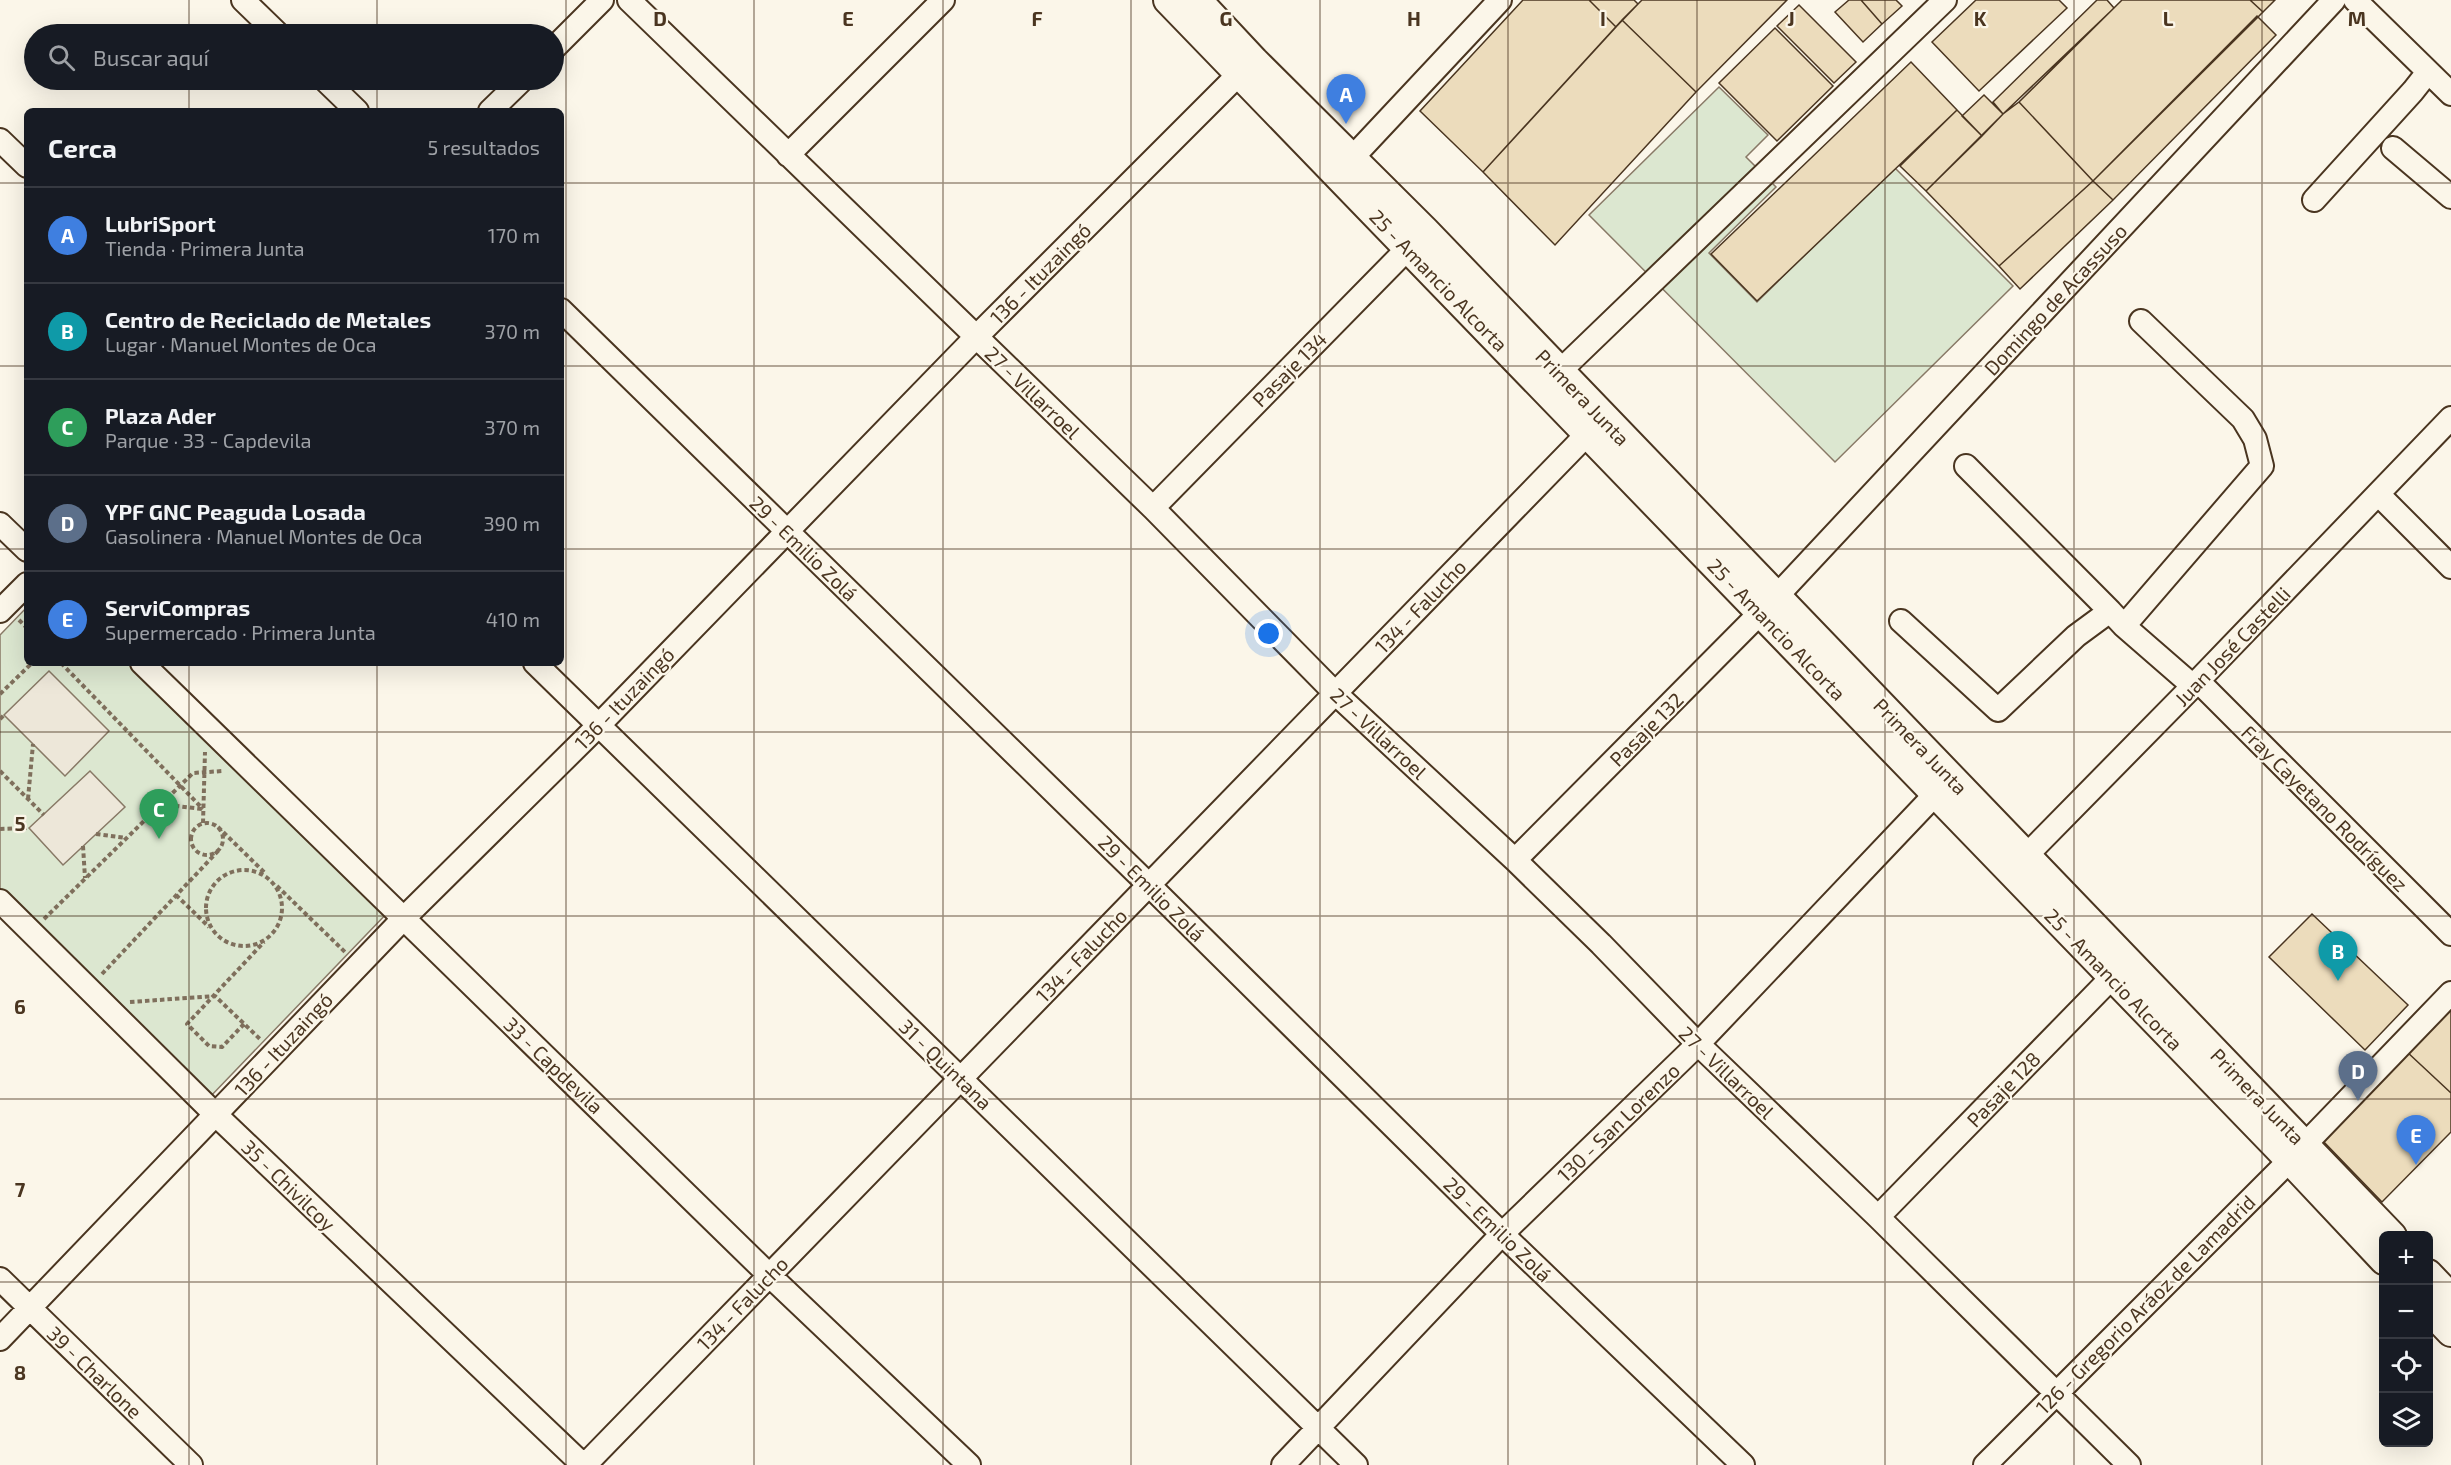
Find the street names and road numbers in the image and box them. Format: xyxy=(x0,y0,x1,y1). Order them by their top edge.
street label: 25 - Amancio Alcorta xyxy=(1365,204,1513,356)
street label: 136 - Ituzaingó xyxy=(985,218,1095,328)
street label: Domingo de Acassuso xyxy=(1979,218,2131,380)
street label: Pasaje 134 xyxy=(1247,327,1331,411)
street label: 27 - Villarroel xyxy=(981,341,1086,443)
street label: Primera Junta xyxy=(1531,344,1635,450)
street label: 29 - Emilio Zolá xyxy=(745,491,863,605)
street label: 25 - Amancio Alcorta xyxy=(1703,553,1851,705)
street label: 134 - Falucho xyxy=(1369,554,1471,658)
street label: Juan José Castelli xyxy=(2169,582,2295,710)
street label: 136 - Ituzaingó xyxy=(569,642,679,754)
street label: 27 - Villarroel xyxy=(1326,682,1432,784)
street label: Pasaje 132 xyxy=(1604,687,1688,771)
street label: Primera Junta xyxy=(1869,693,1973,799)
street label: Fray Cayetano Rodríguez xyxy=(2237,720,2413,896)
street label: 29 - Emilio Zolá xyxy=(1094,830,1210,946)
street label: 134 - Falucho xyxy=(1030,903,1132,1007)
street label: 25 - Amancio Alcorta xyxy=(2040,903,2188,1055)
street label: 136 - Ituzaingó xyxy=(229,987,337,1101)
street label: 33 - Capdevila xyxy=(499,1012,609,1118)
street label: 31 - Quintana xyxy=(895,1014,997,1114)
street label: 27 - Villarroel xyxy=(1675,1021,1780,1123)
street label: Primera Junta xyxy=(2206,1043,2310,1149)
street label: Pasaje 128 xyxy=(1961,1046,2045,1132)
street label: 130 - San Lorenzo xyxy=(1552,1058,1684,1186)
street label: 35 - Chivilcoy xyxy=(237,1134,341,1236)
street label: 29 - Emilio Zolá xyxy=(1439,1172,1557,1286)
street label: 126 - Gregorio Aráoz de Lamadrid xyxy=(2030,1189,2260,1419)
street label: 134 - Falucho xyxy=(691,1251,793,1355)
street label: 39 - Charlone xyxy=(43,1321,147,1423)

